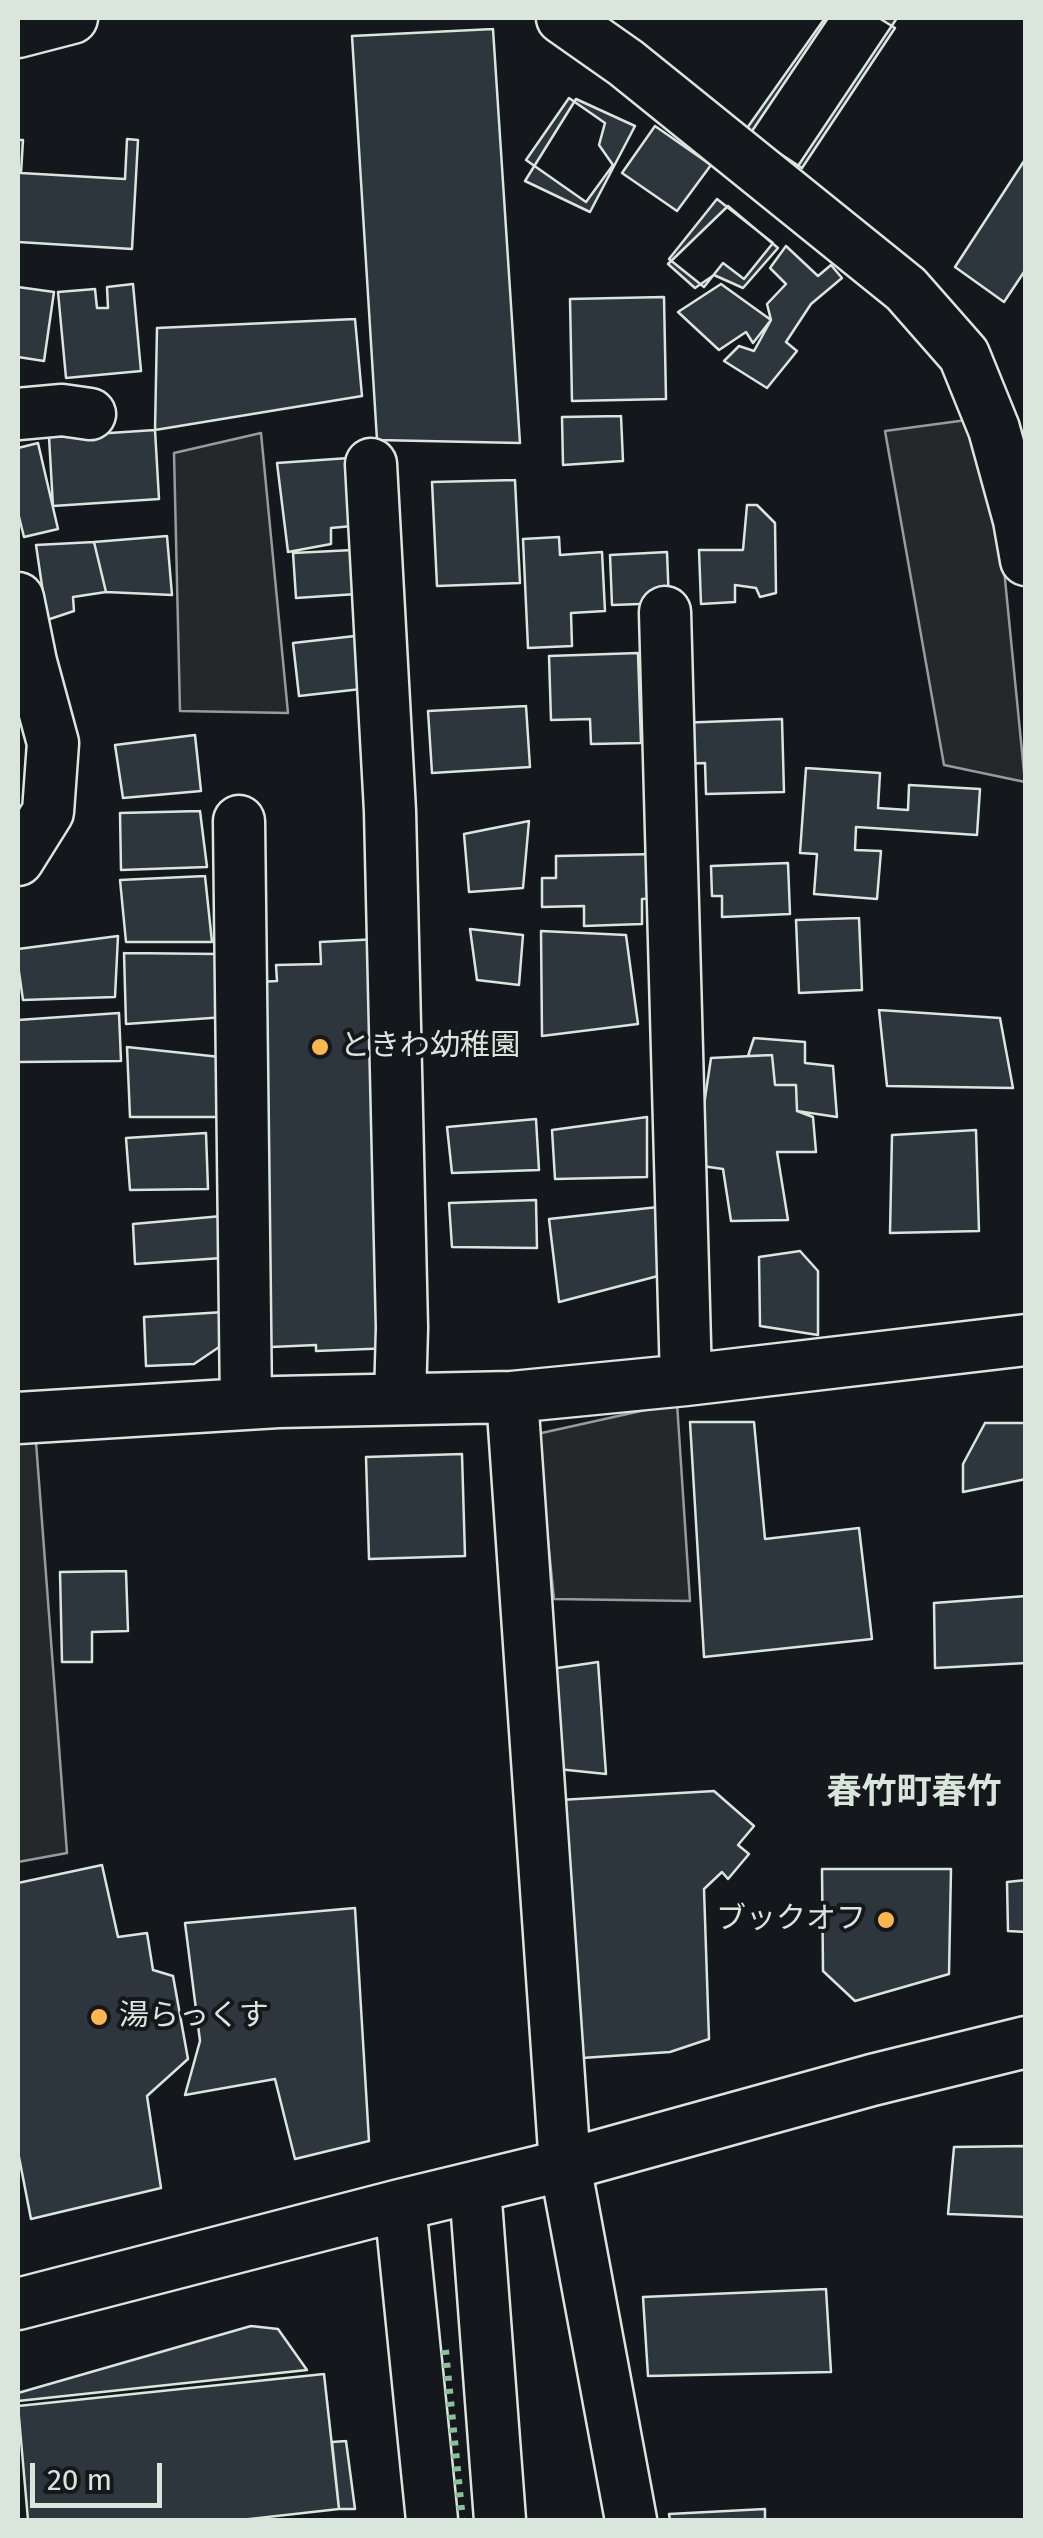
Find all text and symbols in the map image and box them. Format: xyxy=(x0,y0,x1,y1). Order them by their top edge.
place label: ときわ幼稚園 xyxy=(340,1029,520,1065)
marker: ときわ幼稚園 xyxy=(309,1036,331,1058)
district label: 春竹町春竹 xyxy=(827,1772,1001,1814)
place label: ブックオフ xyxy=(716,1902,866,1938)
marker: ブックオフ xyxy=(875,1909,897,1931)
place label: 湯らっくす xyxy=(119,1999,269,2035)
marker: 湯らっくす xyxy=(88,2006,110,2028)
scale bar xyxy=(35,2443,168,2505)
text: 20 m xyxy=(47,2462,112,2498)

